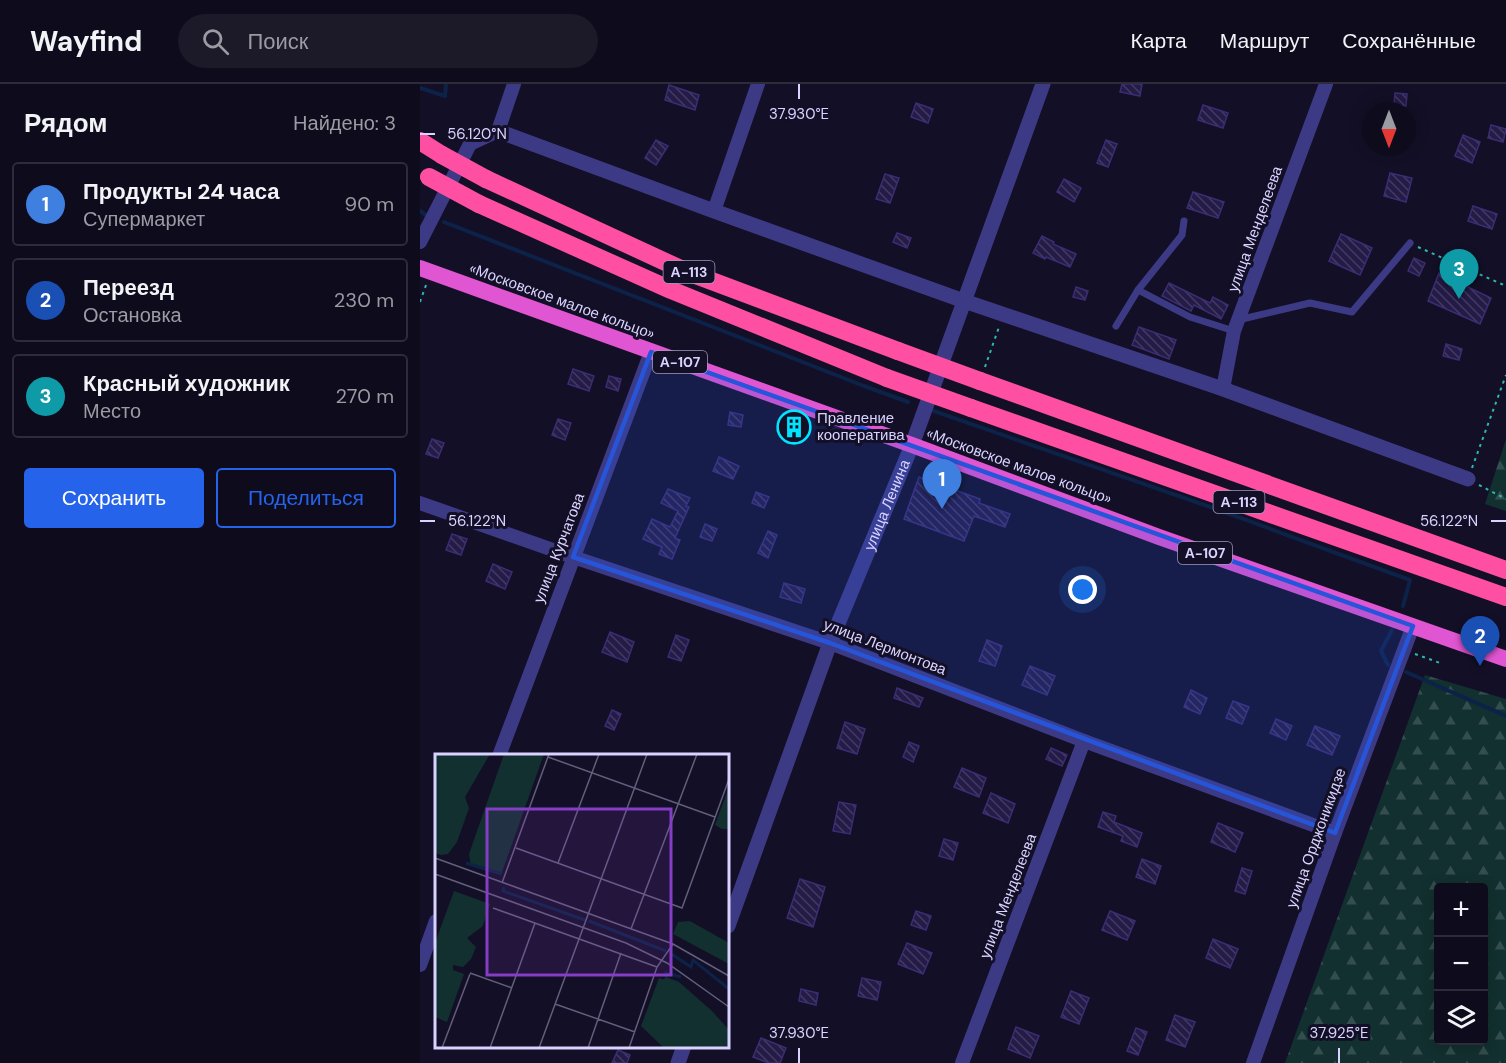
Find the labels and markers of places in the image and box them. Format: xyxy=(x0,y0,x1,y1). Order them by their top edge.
pin: 3 xyxy=(1440,250,1478,299)
place label: Правление кооператива xyxy=(817,408,905,445)
building icon: Правление кооператива xyxy=(776,409,812,445)
pin: 1 xyxy=(922,460,962,509)
pin: 2 xyxy=(1460,616,1500,666)

